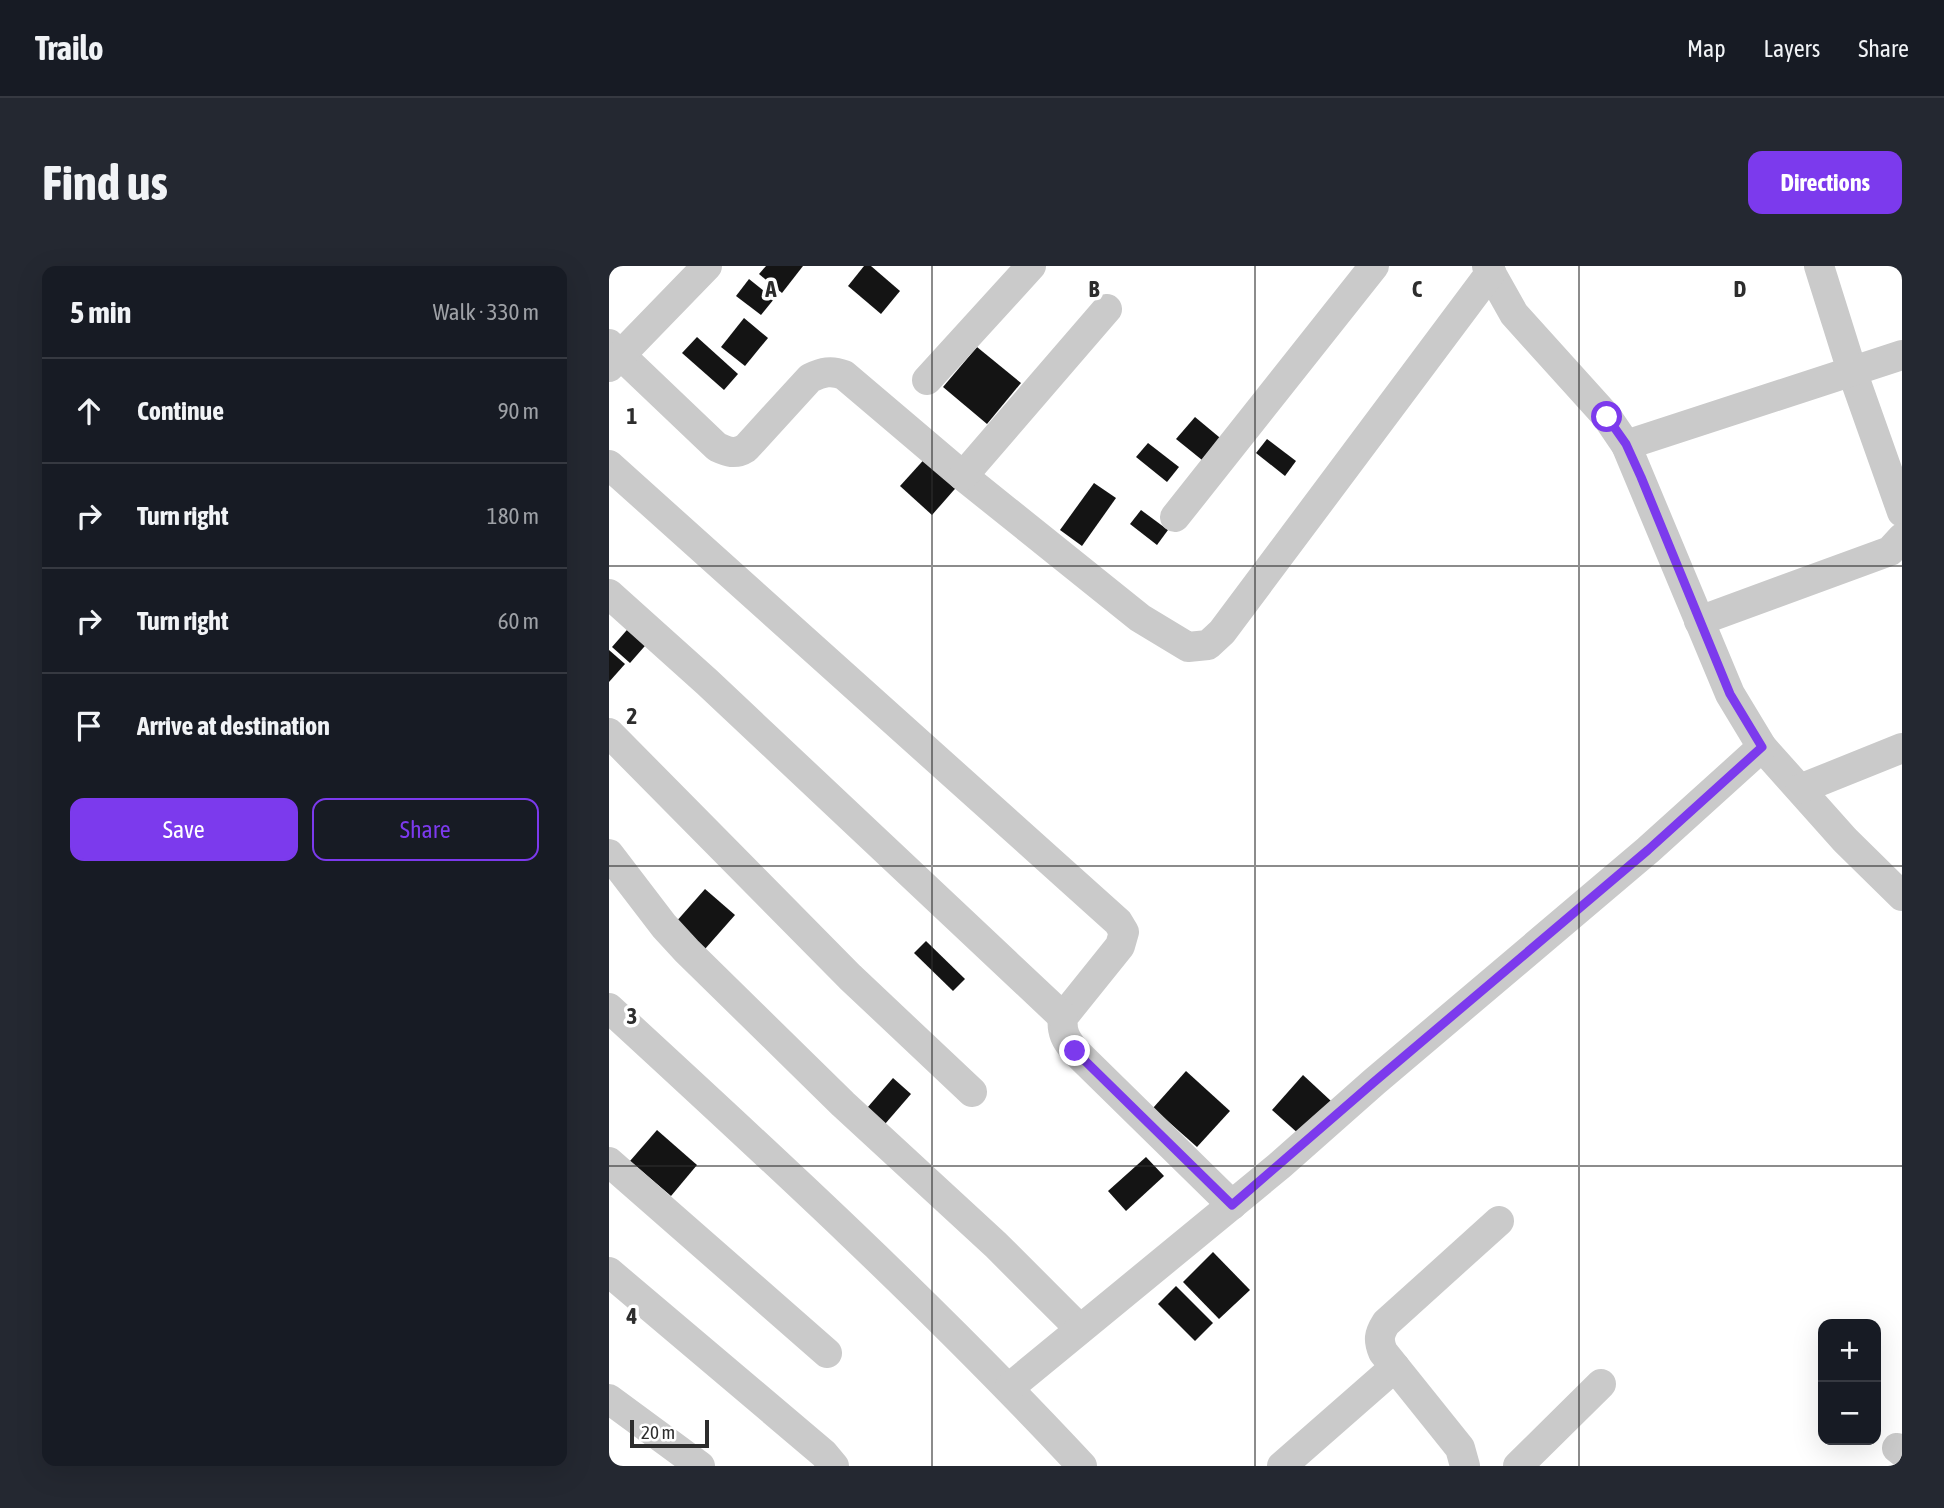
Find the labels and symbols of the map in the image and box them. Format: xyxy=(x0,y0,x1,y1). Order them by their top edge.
text: A xyxy=(764,276,777,302)
text: B xyxy=(1089,276,1100,302)
text: C xyxy=(1412,276,1423,302)
text: D xyxy=(1734,276,1747,302)
route start xyxy=(1591,401,1622,432)
text: 1 xyxy=(627,403,638,429)
text: 2 xyxy=(627,703,637,729)
text: 3 xyxy=(627,1003,637,1029)
route end xyxy=(1059,1035,1090,1066)
text: 4 xyxy=(626,1303,638,1329)
scale bar xyxy=(630,1417,709,1449)

